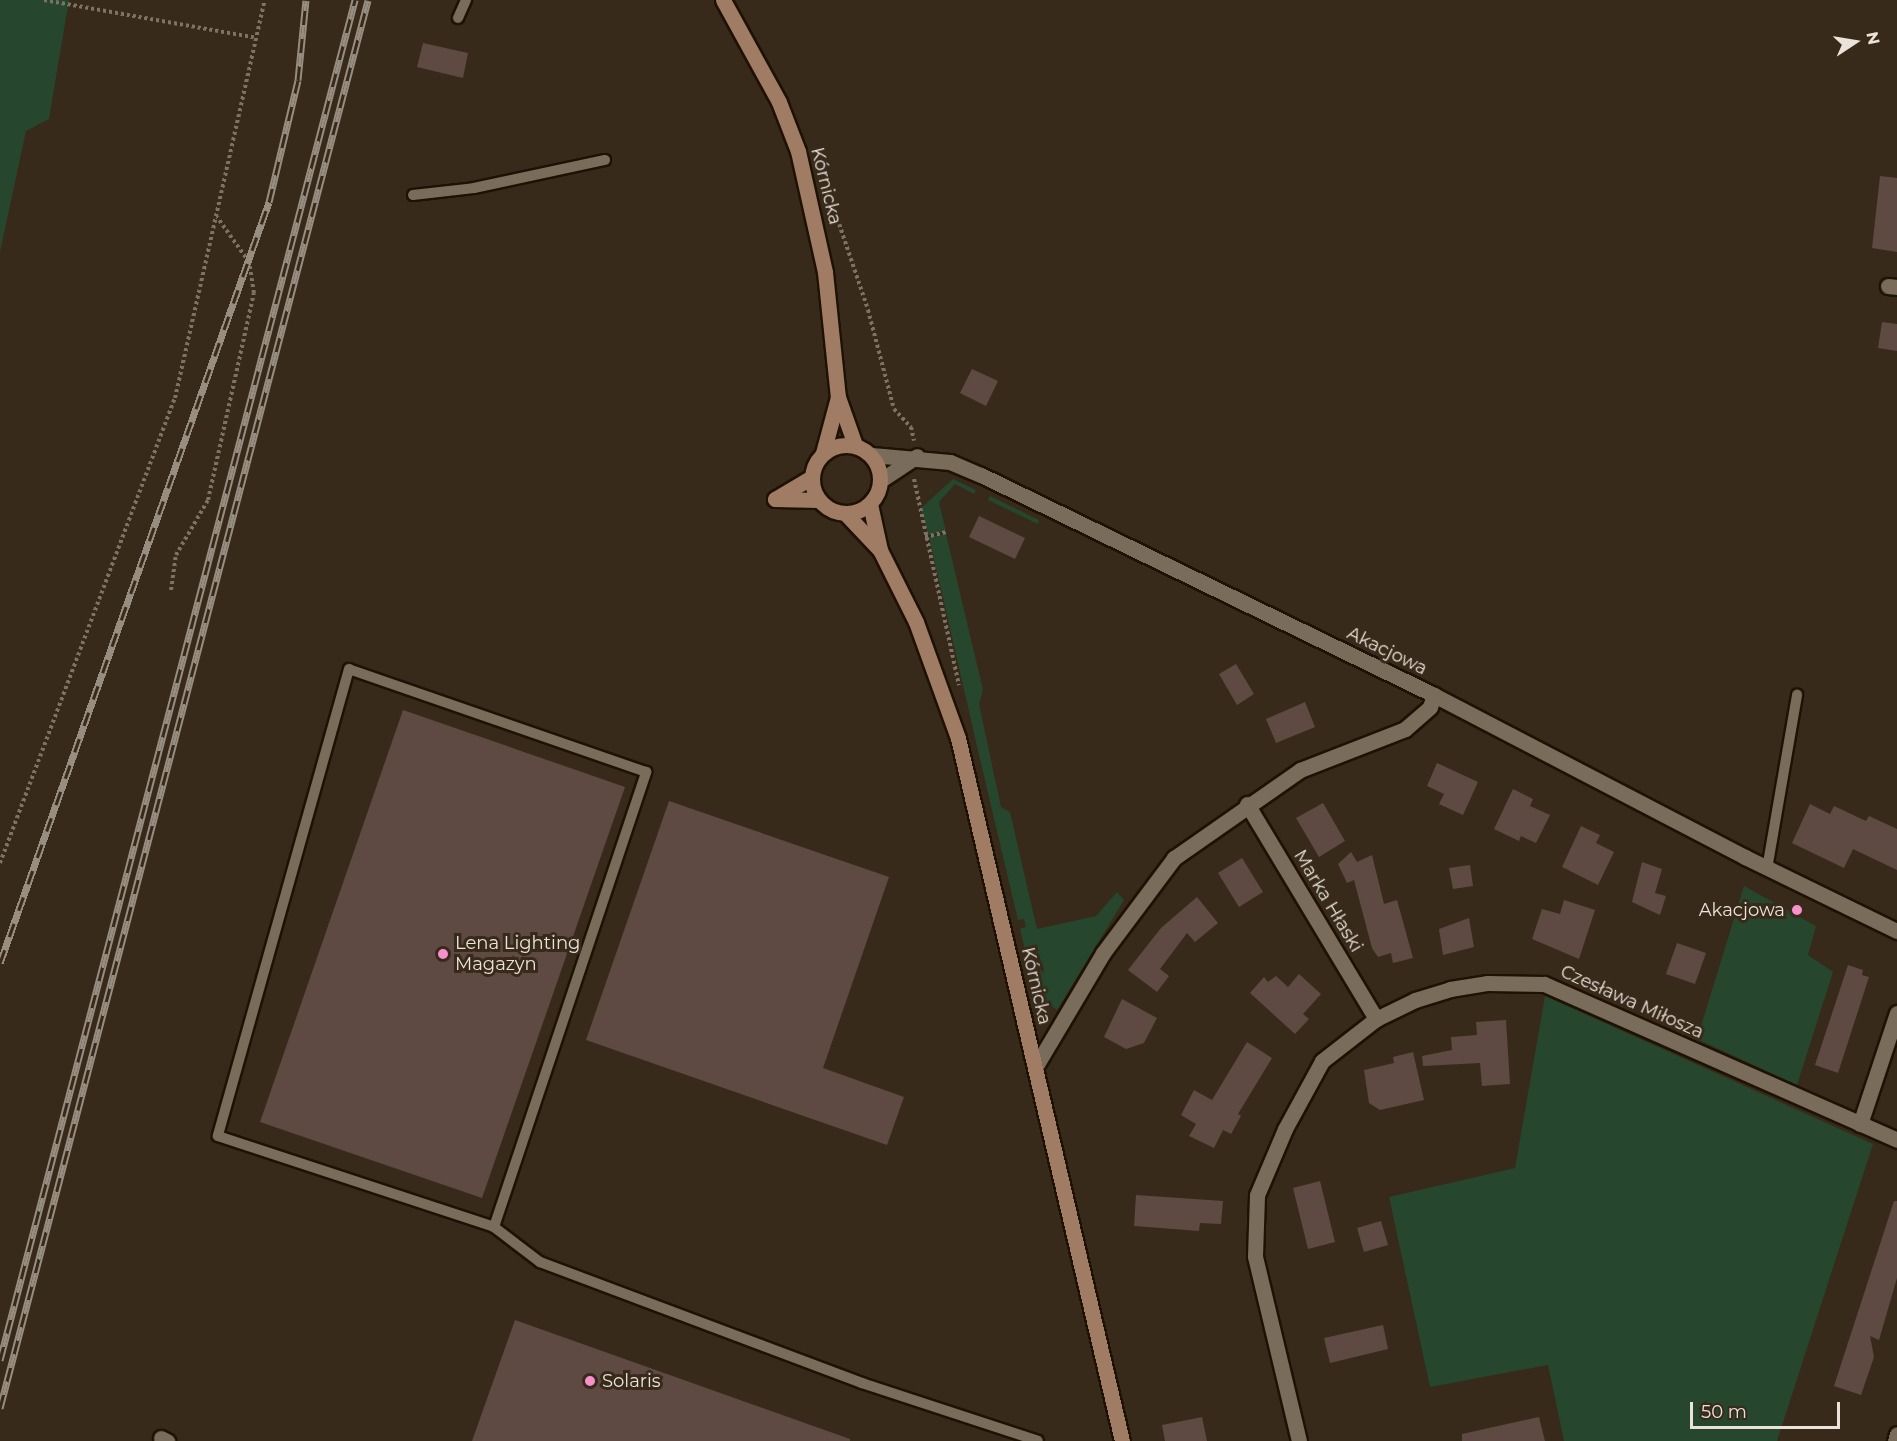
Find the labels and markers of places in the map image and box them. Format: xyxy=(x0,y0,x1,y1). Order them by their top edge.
place label: Akacjowa xyxy=(1699,899,1785,921)
marker: Akacjowa xyxy=(1790,903,1804,917)
place label: Lena Lighting Magazyn xyxy=(455,933,580,976)
marker: Lena Lighting Magazyn xyxy=(436,947,450,961)
place label: Solaris xyxy=(602,1370,661,1392)
marker: Solaris xyxy=(583,1374,597,1388)

